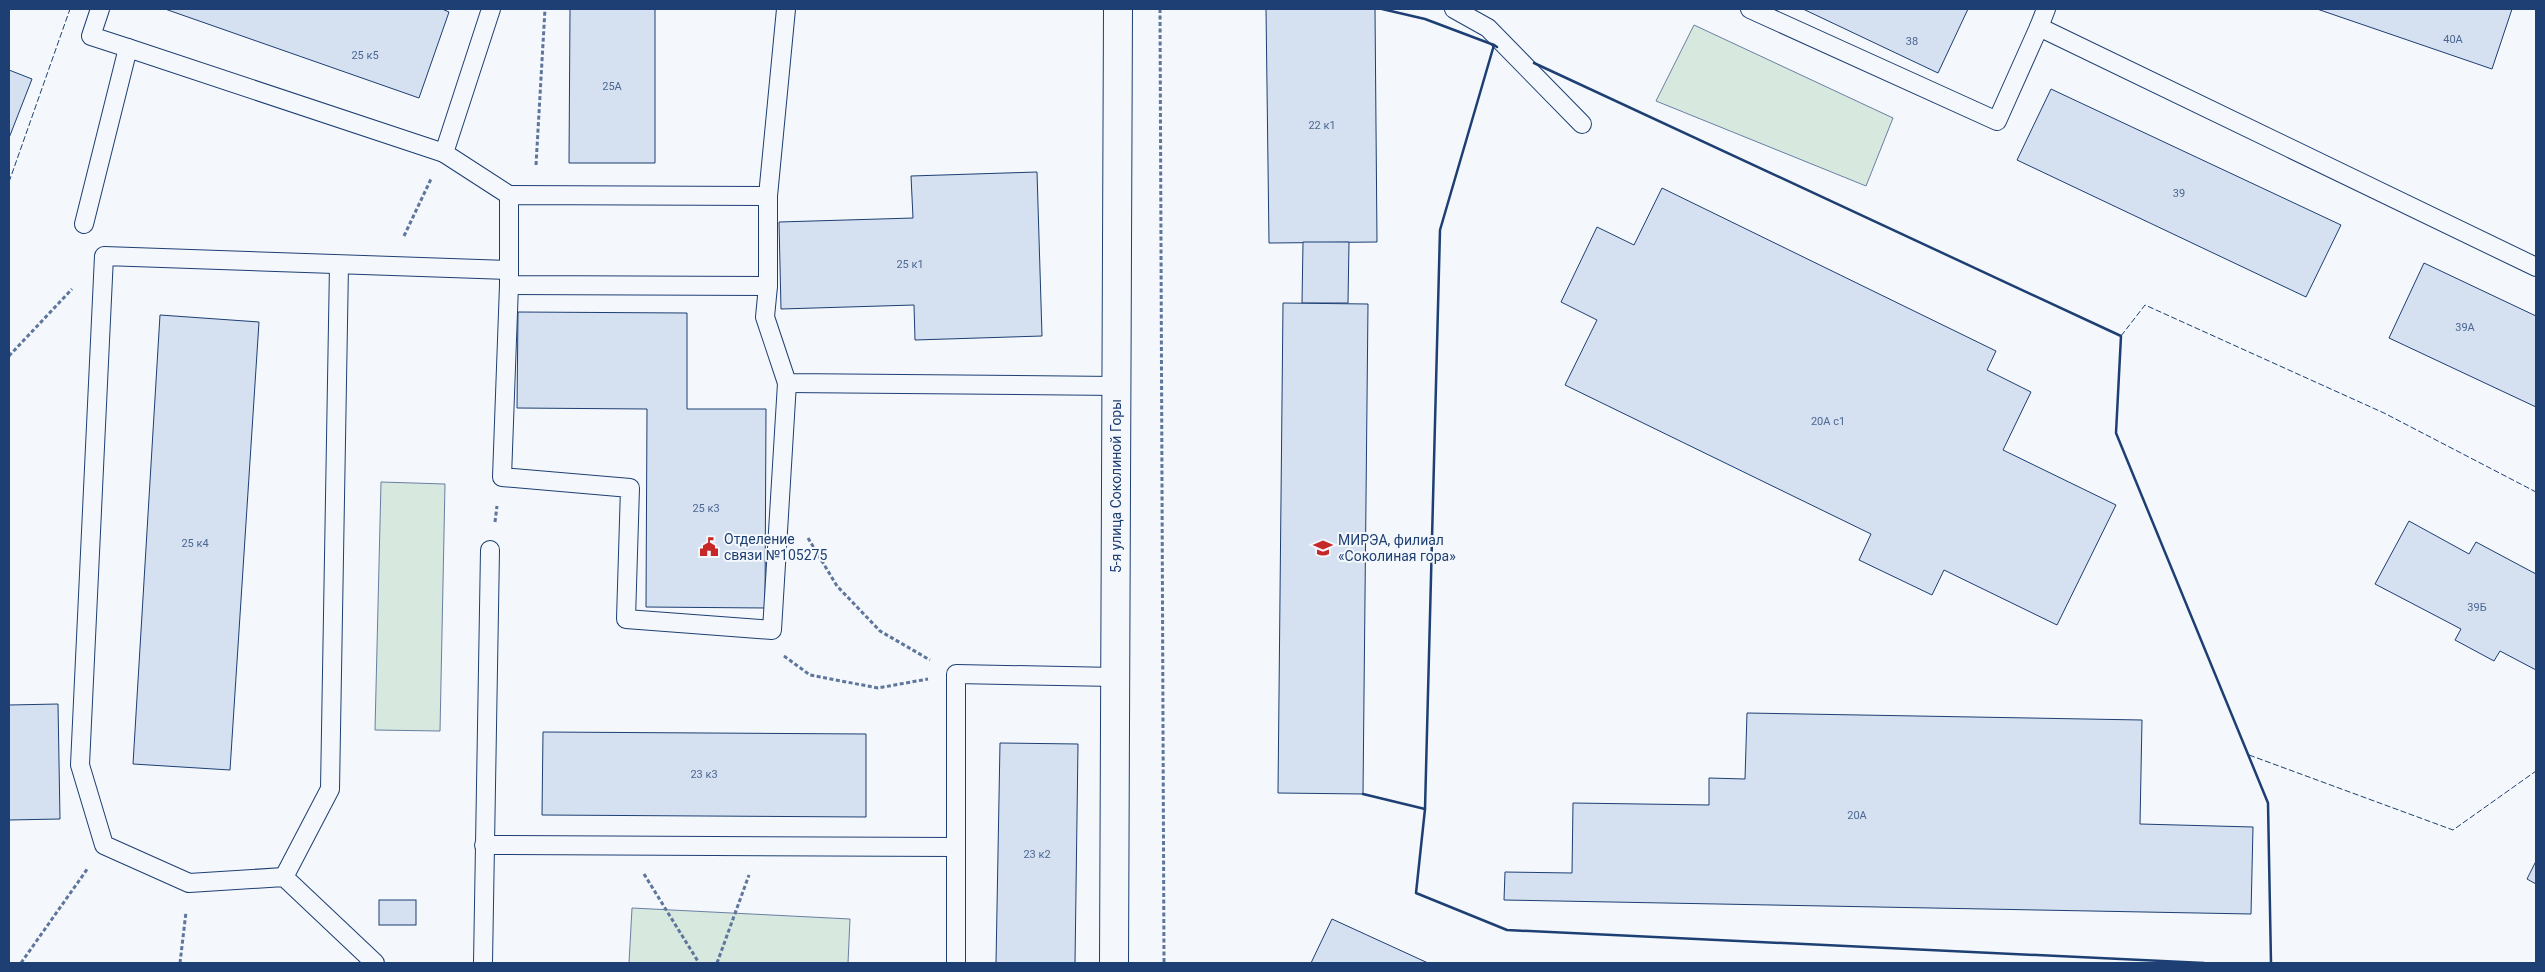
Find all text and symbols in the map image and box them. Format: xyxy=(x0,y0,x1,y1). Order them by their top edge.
house number: 40А xyxy=(2443,33,2464,46)
house number: 38 xyxy=(1906,35,1918,48)
house number: 25 к5 xyxy=(351,49,379,62)
house number: 25А xyxy=(602,80,623,93)
house number: 22 к1 xyxy=(1308,119,1336,132)
house number: 39 xyxy=(2173,187,2185,200)
house number: 25 к1 xyxy=(896,258,924,271)
house number: 39А xyxy=(2455,321,2476,334)
street label: 5-я улица Соколиной Горы xyxy=(1108,399,1124,573)
house number: 20А с1 xyxy=(1811,415,1845,428)
house number: 25 к3 xyxy=(692,502,720,515)
place label: Отделение связи №105275 xyxy=(724,531,827,563)
place label: МИРЭА, филиал «Соколиная гора» xyxy=(1338,532,1456,564)
public building icon: Отделение связи №105275 xyxy=(698,536,720,558)
house number: 25 к4 xyxy=(181,537,209,550)
school or university icon: МИРЭА, филиал «Соколиная гора» xyxy=(1312,537,1334,559)
house number: 39Б xyxy=(2467,601,2487,614)
house number: 23 к3 xyxy=(690,768,718,781)
house number: 20А xyxy=(1847,809,1868,822)
house number: 23 к2 xyxy=(1023,848,1051,861)

